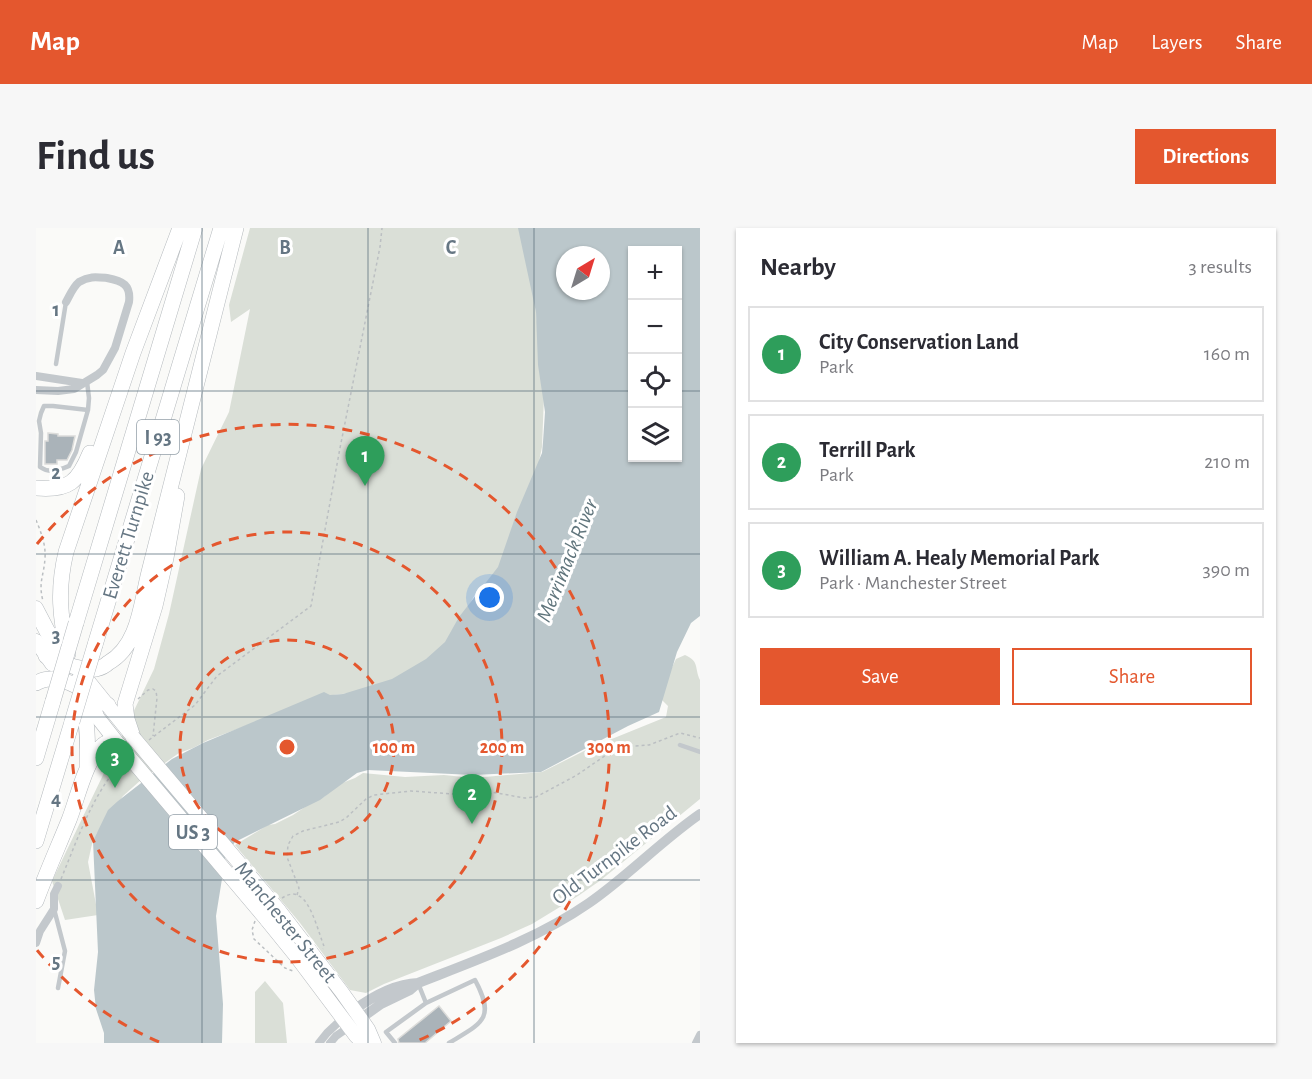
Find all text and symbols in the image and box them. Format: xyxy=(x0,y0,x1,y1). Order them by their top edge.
text: Map xyxy=(30,28,80,56)
text: Map xyxy=(1082,32,1118,53)
text: Layers xyxy=(1151,32,1202,53)
text: Share xyxy=(1235,32,1282,53)
button: Directions xyxy=(1135,129,1276,184)
text: Find us xyxy=(36,135,155,177)
text: A xyxy=(113,238,125,258)
text: B xyxy=(279,238,291,258)
text: C xyxy=(446,238,457,258)
north arrow xyxy=(556,246,610,300)
map controls xyxy=(628,246,682,462)
button: + xyxy=(628,246,682,300)
text: Nearby xyxy=(760,254,836,280)
text: 3 results xyxy=(1188,257,1252,277)
text: 1 xyxy=(52,300,60,320)
button: − xyxy=(628,300,682,354)
text: City Conservation Land xyxy=(819,331,1019,353)
text: 1 xyxy=(778,344,785,364)
text: 160 m xyxy=(1204,344,1250,364)
button: locate xyxy=(628,354,682,408)
text: Park xyxy=(819,357,854,377)
button: layers xyxy=(628,408,682,462)
road number: I 93 xyxy=(137,420,179,454)
pin: 1 xyxy=(346,436,384,486)
text: Terrill Park xyxy=(819,439,915,461)
text: 2 xyxy=(777,452,786,472)
text: 210 m xyxy=(1204,452,1250,472)
text: 2 xyxy=(51,463,61,483)
text: Park xyxy=(819,465,854,485)
street label: Everett Turnpike xyxy=(99,469,158,602)
water label: Merrimack River xyxy=(532,495,602,625)
text: William A. Healy Memorial Park xyxy=(819,547,1099,569)
text: 3 xyxy=(777,560,786,580)
text: 390 m xyxy=(1203,560,1250,580)
text: Park · Manchester Street xyxy=(819,573,1007,593)
your location xyxy=(475,583,504,612)
text: 3 xyxy=(52,626,60,646)
button: Save xyxy=(760,648,1000,705)
button: Share xyxy=(1012,648,1252,705)
centre of rings xyxy=(277,737,297,757)
pin: 3 xyxy=(96,738,134,788)
text: 100 m xyxy=(373,739,415,757)
text: 200 m xyxy=(480,739,524,757)
text: 300 m xyxy=(587,739,631,757)
pin: 2 xyxy=(452,774,492,824)
text: 4 xyxy=(51,789,61,809)
street label: Old Turnpike Road xyxy=(548,802,680,909)
road number: US 3 xyxy=(169,815,217,849)
street label: Manchester Street xyxy=(231,858,341,987)
text: 5 xyxy=(52,952,60,972)

